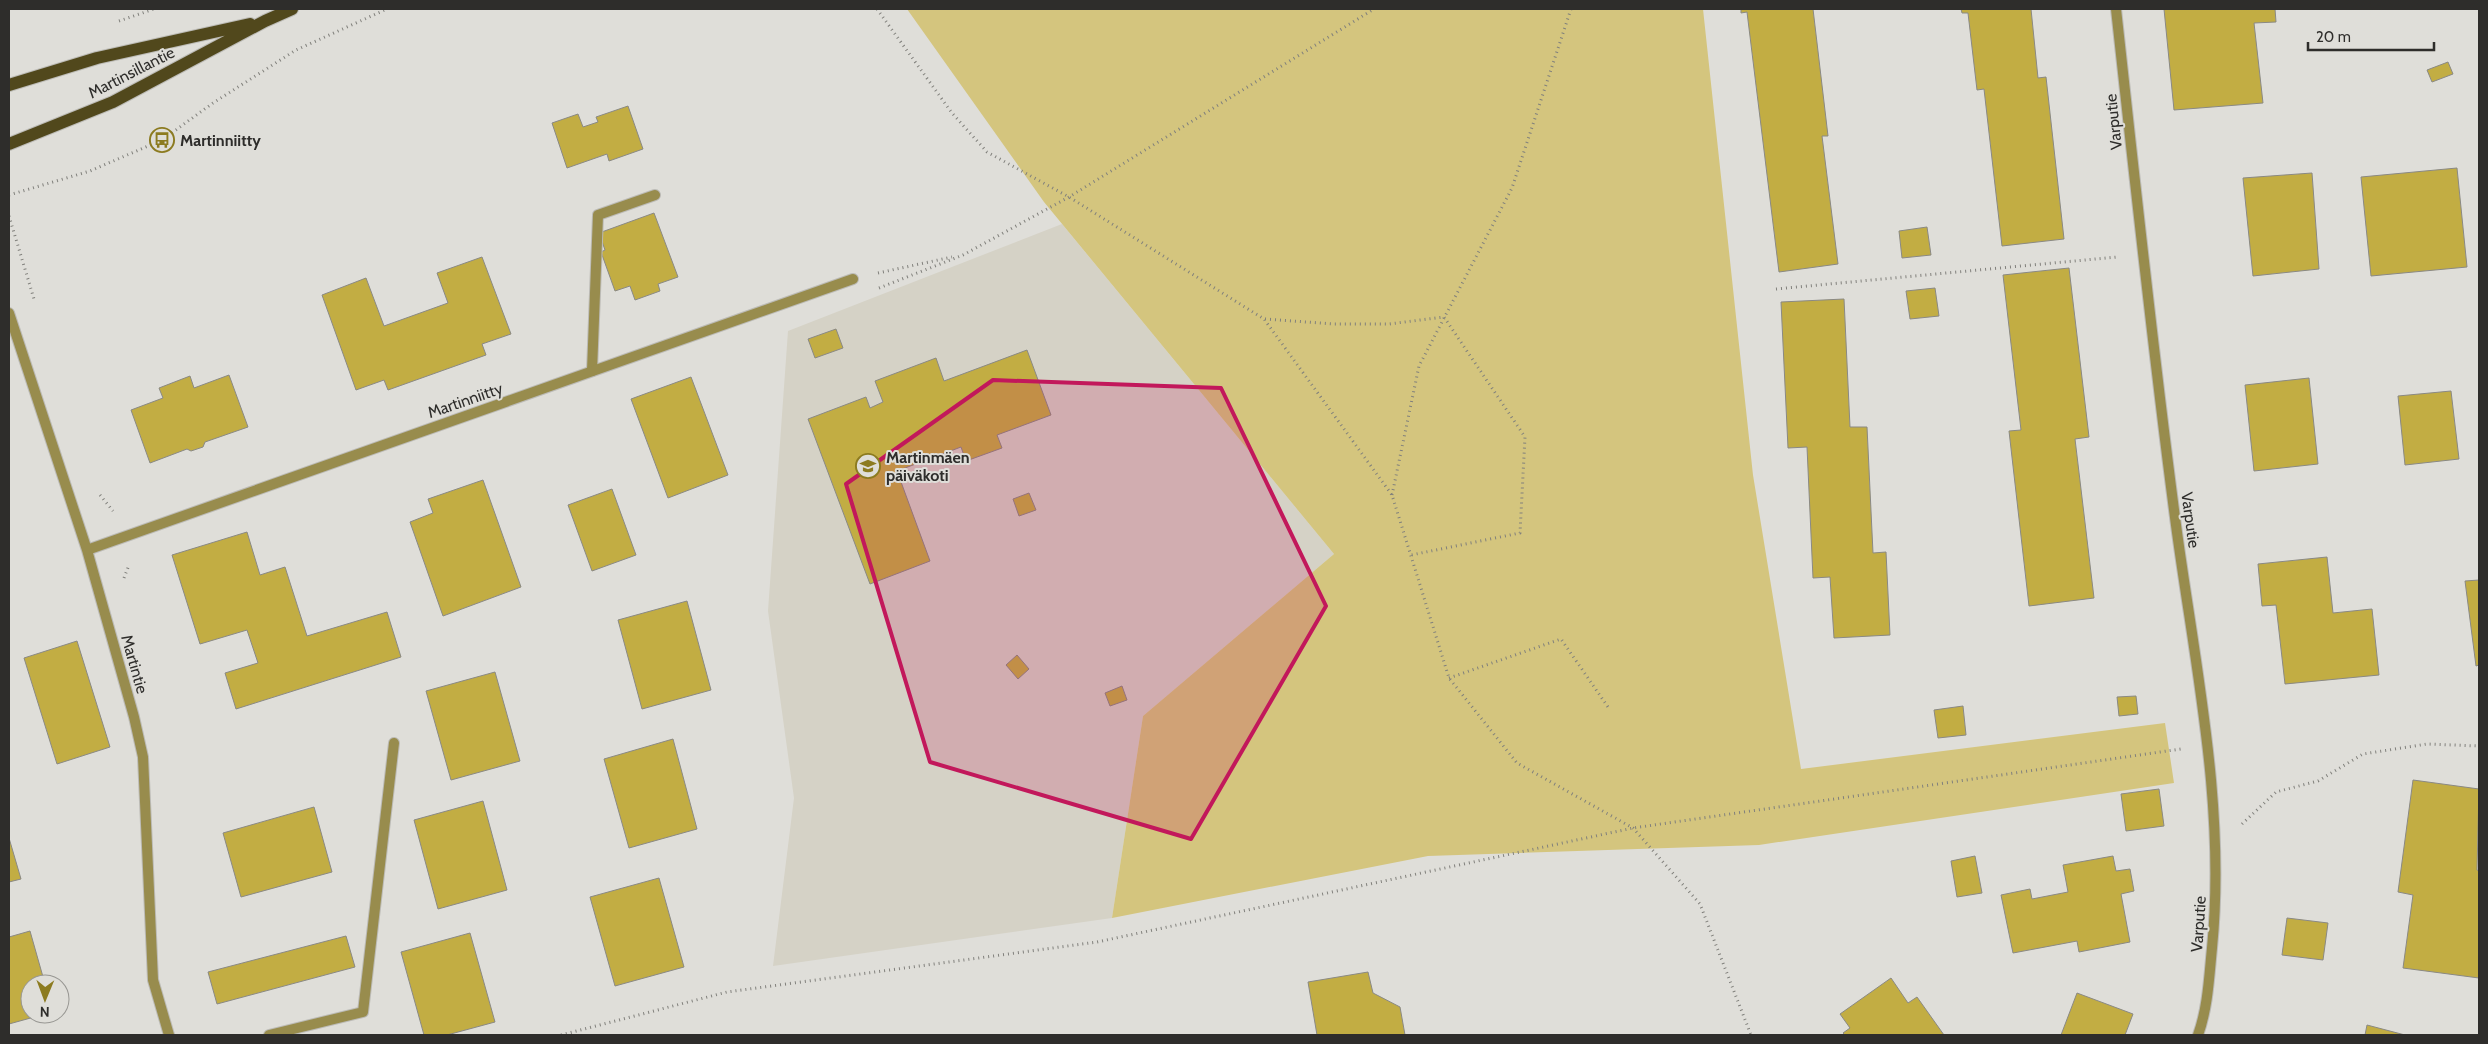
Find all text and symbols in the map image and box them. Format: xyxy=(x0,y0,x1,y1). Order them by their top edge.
scale bar xyxy=(2308,20,2434,52)
text: 20 m xyxy=(2316,28,2351,46)
street label: Martinsillantie xyxy=(85,43,178,102)
street label: Varputie xyxy=(2101,93,2126,151)
bus stop icon: Martinniitty xyxy=(149,127,175,153)
place label: Martinniitty xyxy=(180,131,261,150)
street label: Martinniitty xyxy=(425,379,505,422)
place label: Martinmäen päiväkoti xyxy=(886,448,970,485)
school or university icon: Martinmäen päiväkoti xyxy=(855,453,881,479)
street label: Varputie xyxy=(2177,491,2204,549)
street label: Martintie xyxy=(117,633,152,696)
street label: Varputie xyxy=(2187,895,2210,953)
north arrow xyxy=(20,974,70,1024)
text: N xyxy=(40,1003,50,1021)

